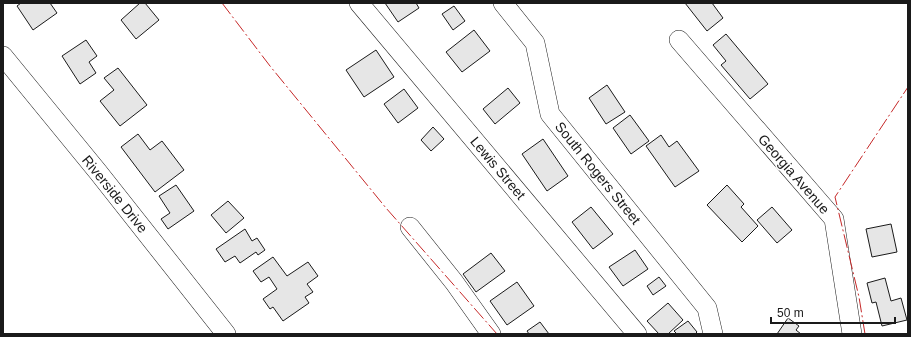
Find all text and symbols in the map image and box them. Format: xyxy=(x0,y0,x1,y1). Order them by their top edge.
street label: South Rogers Street xyxy=(552,119,644,227)
street label: Georgia Avenue xyxy=(755,131,833,217)
street label: Lewis Street xyxy=(467,133,529,203)
street label: Riverside Drive xyxy=(79,152,151,236)
scale bar xyxy=(771,299,895,325)
text: 50 m xyxy=(777,306,804,320)

